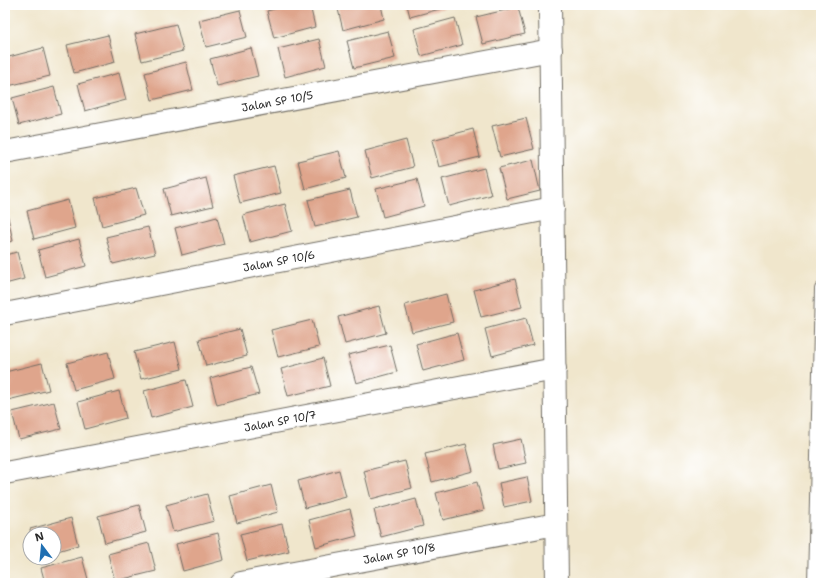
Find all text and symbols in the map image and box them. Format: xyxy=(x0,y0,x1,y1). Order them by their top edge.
street label: Jalan SP 10/5 xyxy=(240,88,315,116)
street label: Jalan SP 10/6 xyxy=(242,247,316,276)
street label: Jalan SP 10/7 xyxy=(243,407,318,436)
north arrow xyxy=(22,526,62,566)
text: N xyxy=(33,528,46,545)
street label: Jalan SP 10/8 xyxy=(362,540,437,568)

